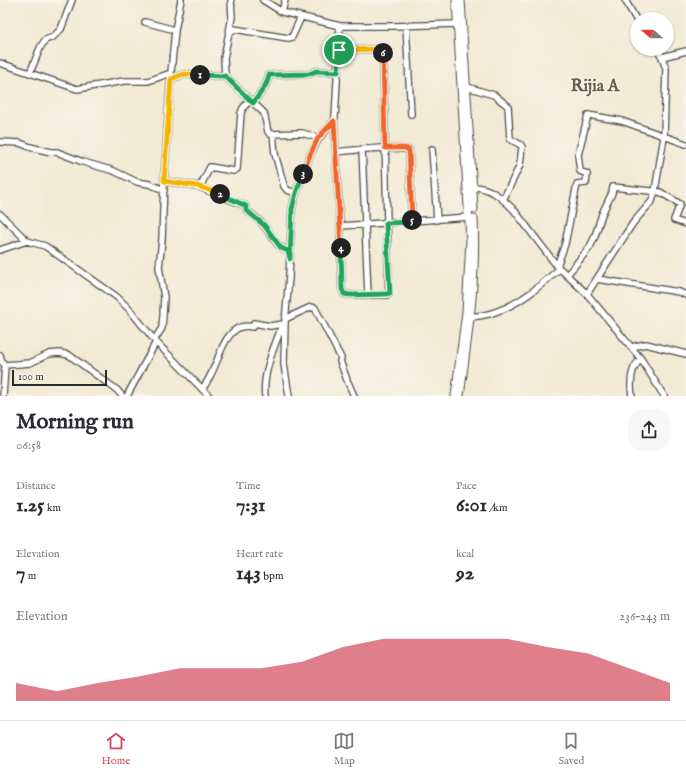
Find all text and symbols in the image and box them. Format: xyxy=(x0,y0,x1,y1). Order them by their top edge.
north arrow xyxy=(630,12,674,56)
map controls xyxy=(630,12,674,56)
pin xyxy=(322,33,356,67)
icon: arrive xyxy=(328,39,350,61)
pin: 6 xyxy=(373,43,393,63)
text: 6 xyxy=(381,46,385,60)
pin: 1 xyxy=(190,65,210,85)
text: 1 xyxy=(198,68,202,82)
district label: Rijia A xyxy=(571,76,621,97)
pin: 3 xyxy=(293,164,313,184)
text: 3 xyxy=(301,167,305,181)
pin: 2 xyxy=(210,184,230,204)
text: 2 xyxy=(217,187,223,201)
pin: 5 xyxy=(402,210,422,230)
text: 5 xyxy=(410,213,414,227)
pin: 4 xyxy=(331,238,351,258)
text: 4 xyxy=(338,241,344,255)
scale bar xyxy=(12,368,107,387)
text: 100 m xyxy=(18,370,44,384)
text: Morning run xyxy=(16,408,134,436)
button: share xyxy=(628,409,670,451)
text: 06:58 xyxy=(16,437,41,454)
text: Distance xyxy=(16,479,56,493)
text: Time xyxy=(236,479,260,493)
text: Pace xyxy=(456,479,477,493)
text: 1.25 xyxy=(16,493,44,518)
text: 7:31 xyxy=(236,493,266,518)
text: 6:01 xyxy=(456,493,487,518)
text: km xyxy=(44,501,61,515)
text: /km xyxy=(487,501,507,515)
text: Elevation xyxy=(16,547,60,561)
text: Heart rate xyxy=(236,547,283,561)
text: kcal xyxy=(456,547,474,561)
text: 7 xyxy=(16,561,25,586)
text: 143 xyxy=(236,561,261,586)
text: 92 xyxy=(456,561,474,586)
text: m xyxy=(25,569,36,583)
text: bpm xyxy=(261,569,283,583)
text: Elevation xyxy=(16,608,68,625)
text: 236–243 m xyxy=(619,608,670,625)
tab: Home xyxy=(102,730,130,768)
tab: Map xyxy=(333,730,355,768)
tab: Saved xyxy=(558,730,584,768)

